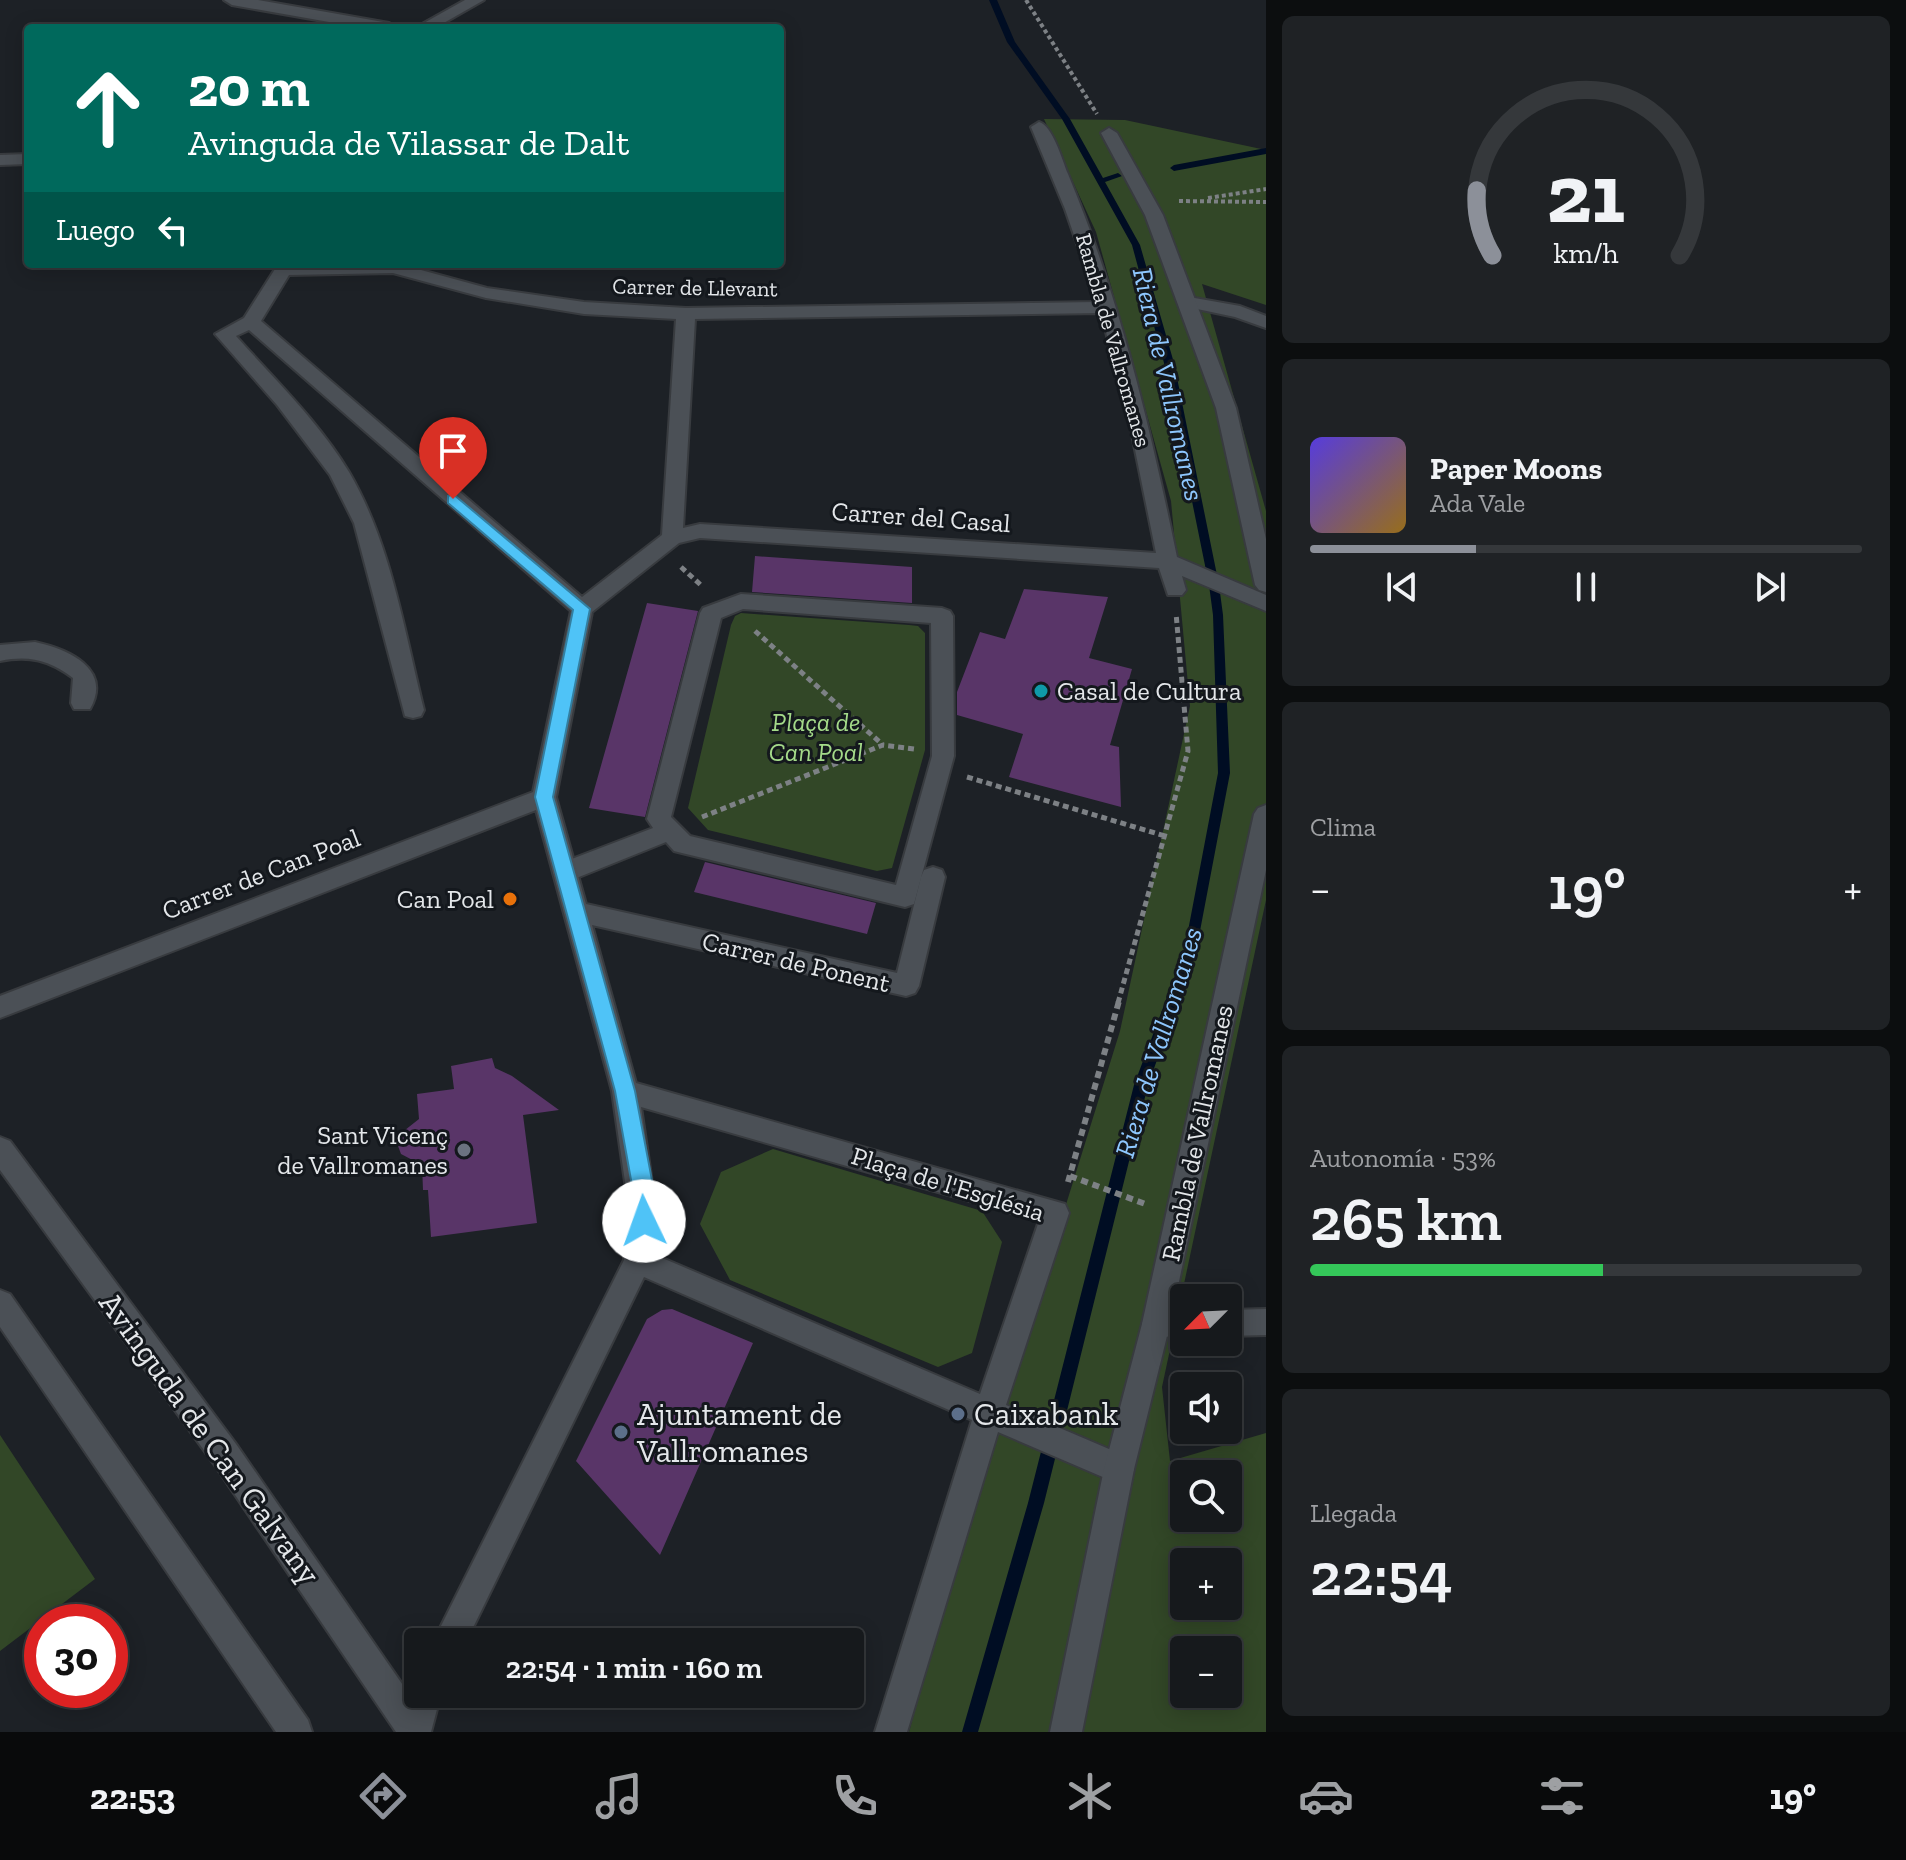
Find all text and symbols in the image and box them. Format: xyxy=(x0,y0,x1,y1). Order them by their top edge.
text: 20 m xyxy=(188,53,310,120)
icon: ahead xyxy=(56,56,160,160)
text: Avinguda de Vilassar de Dalt xyxy=(188,121,629,164)
text: 21 xyxy=(1547,142,1625,242)
icon: left xyxy=(151,208,195,252)
text: Luego xyxy=(56,212,135,248)
street label: Rambla de Vallromanes xyxy=(1070,230,1157,450)
text: km/h xyxy=(1553,236,1619,270)
water label: Riera de Vallromanes xyxy=(1126,264,1211,504)
street label: Carrer de Llevant xyxy=(612,273,779,302)
pin xyxy=(419,417,487,499)
icon: arrive xyxy=(431,429,475,473)
text: Paper Moons xyxy=(1430,451,1602,487)
text: Ada Vale xyxy=(1430,487,1525,519)
street label: Carrer del Casal xyxy=(830,495,1012,539)
icon: previous xyxy=(1380,565,1424,609)
icon: pause xyxy=(1564,565,1608,609)
icon: next xyxy=(1748,565,1792,609)
place label: Casal de Cultura xyxy=(1057,675,1242,707)
marker: Casal de Cultura xyxy=(1032,682,1050,700)
park label: Plaça de Can Poal xyxy=(769,706,863,768)
text: Clima xyxy=(1310,811,1376,843)
street label: Carrer de Can Poal xyxy=(157,821,365,926)
text: 19° xyxy=(1548,852,1626,924)
text: − xyxy=(1310,862,1331,915)
text: + xyxy=(1843,862,1862,915)
place label: Can Poal xyxy=(397,883,494,915)
marker: Can Poal xyxy=(501,890,519,908)
water label: Riera de Vallromanes xyxy=(1108,923,1209,1161)
street label: Carrer de Ponent xyxy=(699,925,893,999)
street label: Rambla de Vallromanes xyxy=(1154,1002,1240,1264)
place label: Sant Vicenç de Vallromanes xyxy=(277,1119,448,1181)
street label: Plaça de l'Església xyxy=(848,1139,1049,1229)
marker: Sant Vicenç de Vallromanes xyxy=(455,1141,473,1159)
text: Autonomía · 53% xyxy=(1310,1142,1496,1174)
position arrow xyxy=(602,1179,686,1263)
text: 265 km xyxy=(1310,1183,1502,1255)
north arrow xyxy=(1170,1284,1242,1356)
map controls xyxy=(1170,1284,1242,1708)
street label: Avinguda de Can Galvany xyxy=(91,1285,329,1592)
button: sound xyxy=(1170,1372,1242,1444)
place label: Ajuntament de Vallromanes xyxy=(636,1395,842,1470)
place label: Caixabank xyxy=(974,1395,1119,1433)
marker: Caixabank xyxy=(949,1405,967,1423)
marker: Ajuntament de Vallromanes xyxy=(612,1423,630,1441)
button: search xyxy=(1170,1460,1242,1532)
text: Llegada xyxy=(1310,1497,1397,1529)
text: 22:54 xyxy=(1310,1538,1452,1610)
button: + xyxy=(1170,1548,1242,1620)
speed limit sign: 30 xyxy=(24,1604,128,1708)
button: − xyxy=(1170,1636,1242,1708)
text: 22:54 · 1 min · 160 m xyxy=(506,1650,762,1686)
icon: directions xyxy=(355,1768,411,1824)
icon: music xyxy=(591,1768,647,1824)
icon: phone xyxy=(827,1768,883,1824)
icon: climate xyxy=(1062,1768,1118,1824)
icon: car xyxy=(1298,1768,1354,1824)
icon: filters xyxy=(1534,1768,1590,1824)
text: 22:53 xyxy=(90,1775,175,1818)
text: 19° xyxy=(1770,1775,1816,1818)

